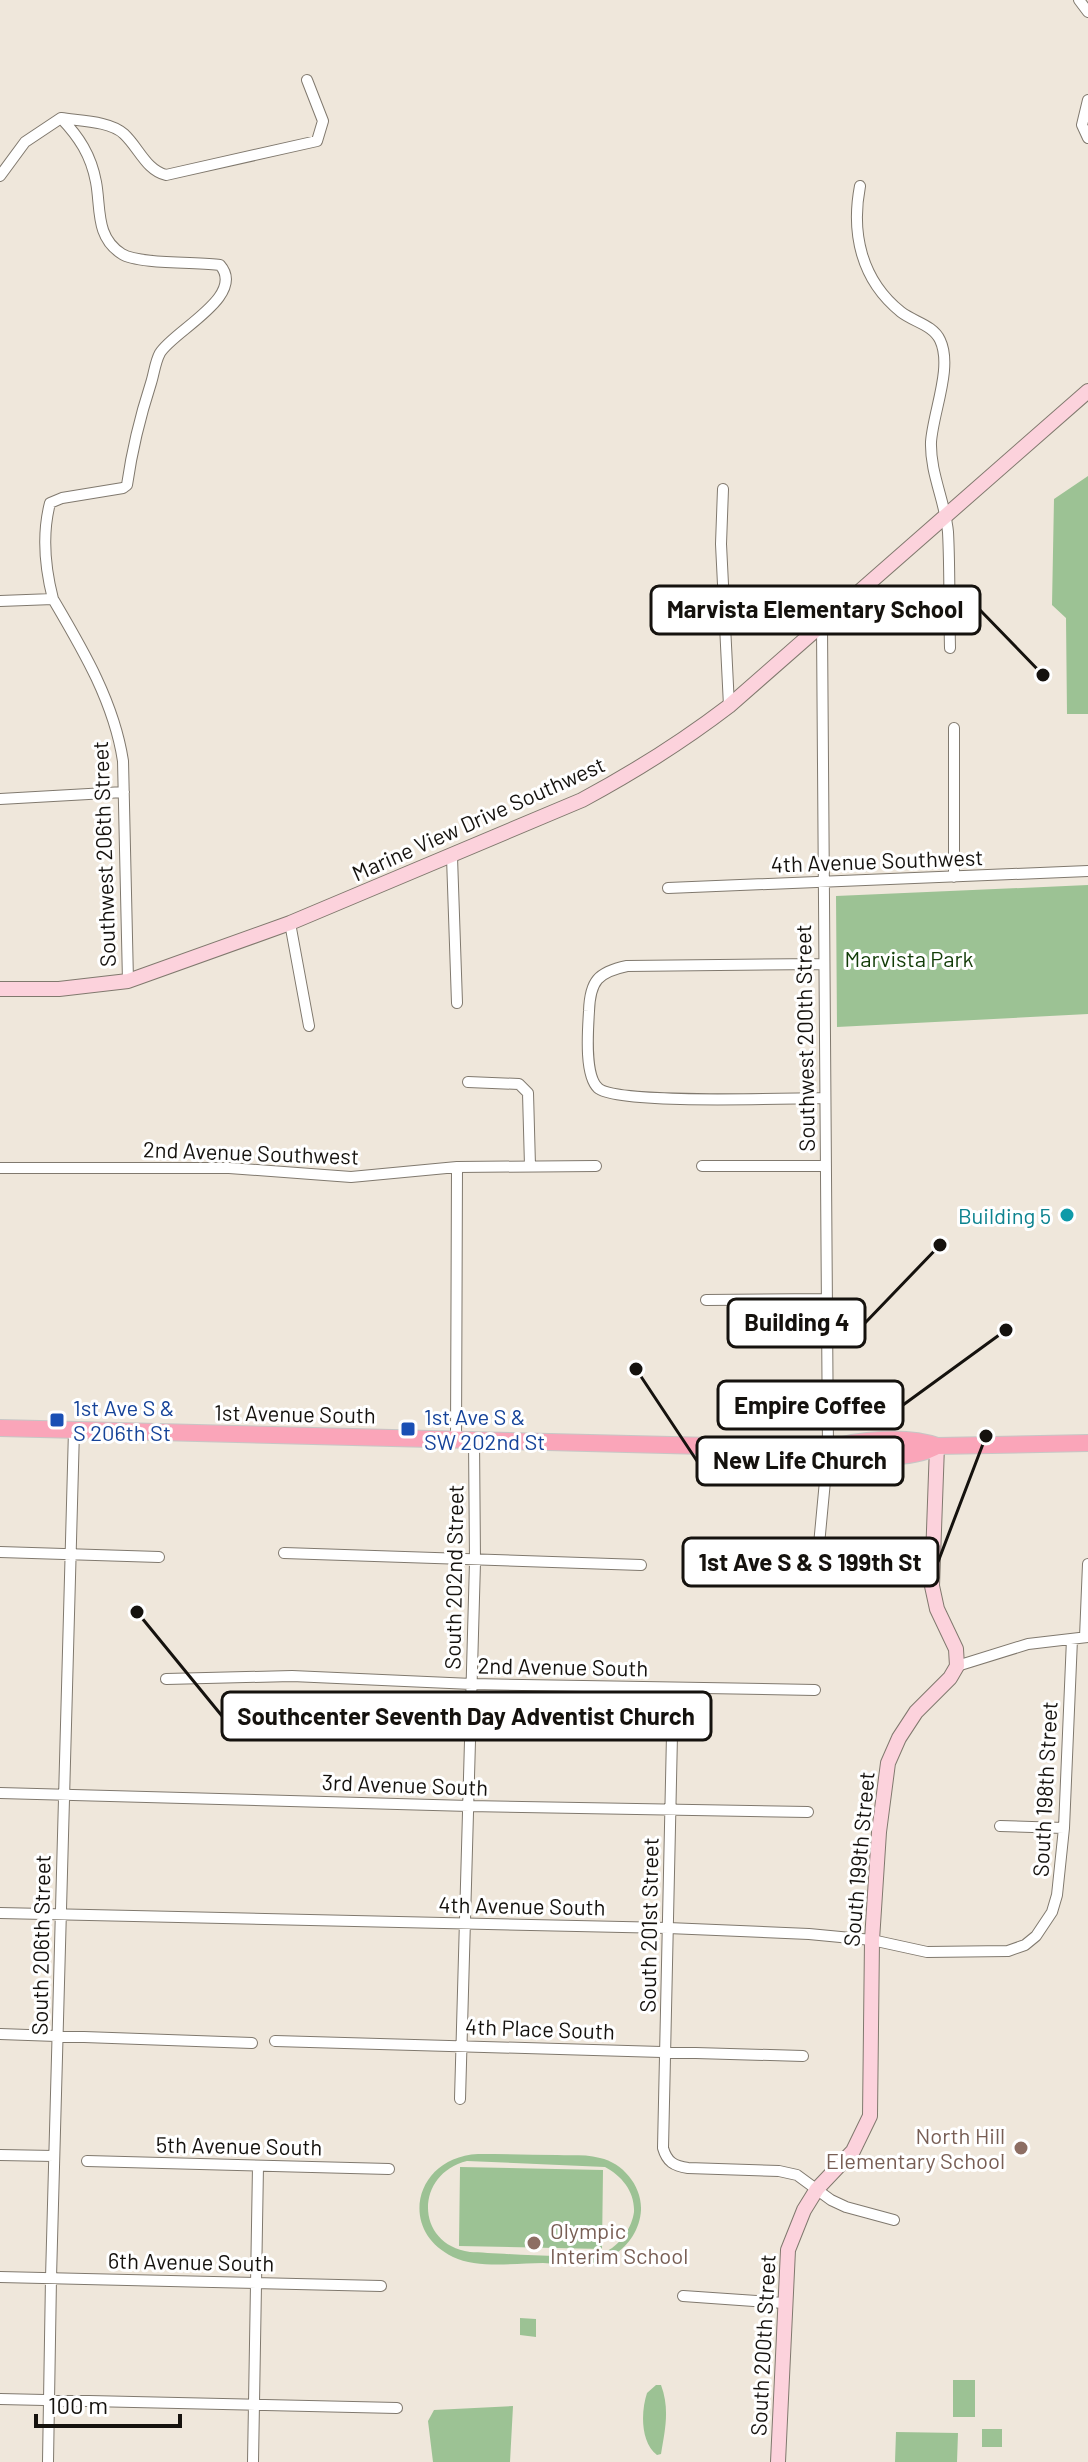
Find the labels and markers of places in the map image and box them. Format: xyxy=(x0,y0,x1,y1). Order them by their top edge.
callout: Marvista Elementary School xyxy=(651,586,980,634)
place label: Building 5 xyxy=(958,1202,1051,1228)
marker: Building 5 xyxy=(1058,1206,1076,1224)
callout: Building 4 xyxy=(728,1299,865,1347)
callout: Empire Coffee xyxy=(718,1381,903,1429)
place label: 1st Ave S & S 206th St xyxy=(73,1394,174,1445)
place label: 1st Ave S & SW 202nd St xyxy=(424,1403,545,1454)
marker: 1st Ave S & S 206th St xyxy=(48,1411,66,1429)
marker: 1st Ave S & SW 202nd St xyxy=(399,1420,417,1438)
callout: New Life Church xyxy=(697,1437,903,1485)
callout: 1st Ave S & S 199th St xyxy=(683,1538,938,1586)
callout: Southcenter Seventh Day Adventist Church xyxy=(222,1692,711,1740)
place label: North Hill Elementary School xyxy=(826,2122,1005,2173)
marker: North Hill Elementary School xyxy=(1012,2139,1030,2157)
place label: Olympic Interim School xyxy=(550,2217,688,2268)
marker: Olympic Interim School xyxy=(525,2234,543,2252)

